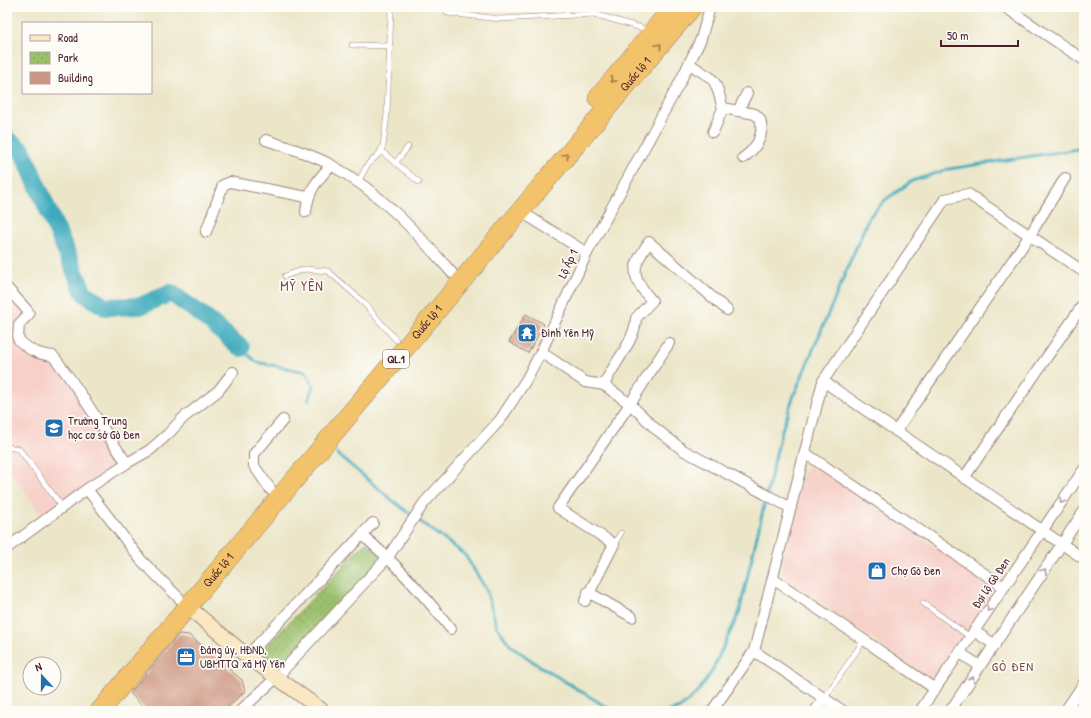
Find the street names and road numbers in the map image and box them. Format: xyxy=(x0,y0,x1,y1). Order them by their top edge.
street label: Quốc lộ 1 xyxy=(616,53,655,95)
street label: Lộ Ấp 1 xyxy=(553,247,582,281)
street label: Quốc lộ 1 xyxy=(407,301,446,343)
road number: QL.1 xyxy=(383,350,409,368)
street label: Quốc lộ 1 xyxy=(199,549,237,591)
street label: Đại lộ Gò Đen xyxy=(967,554,1014,611)

